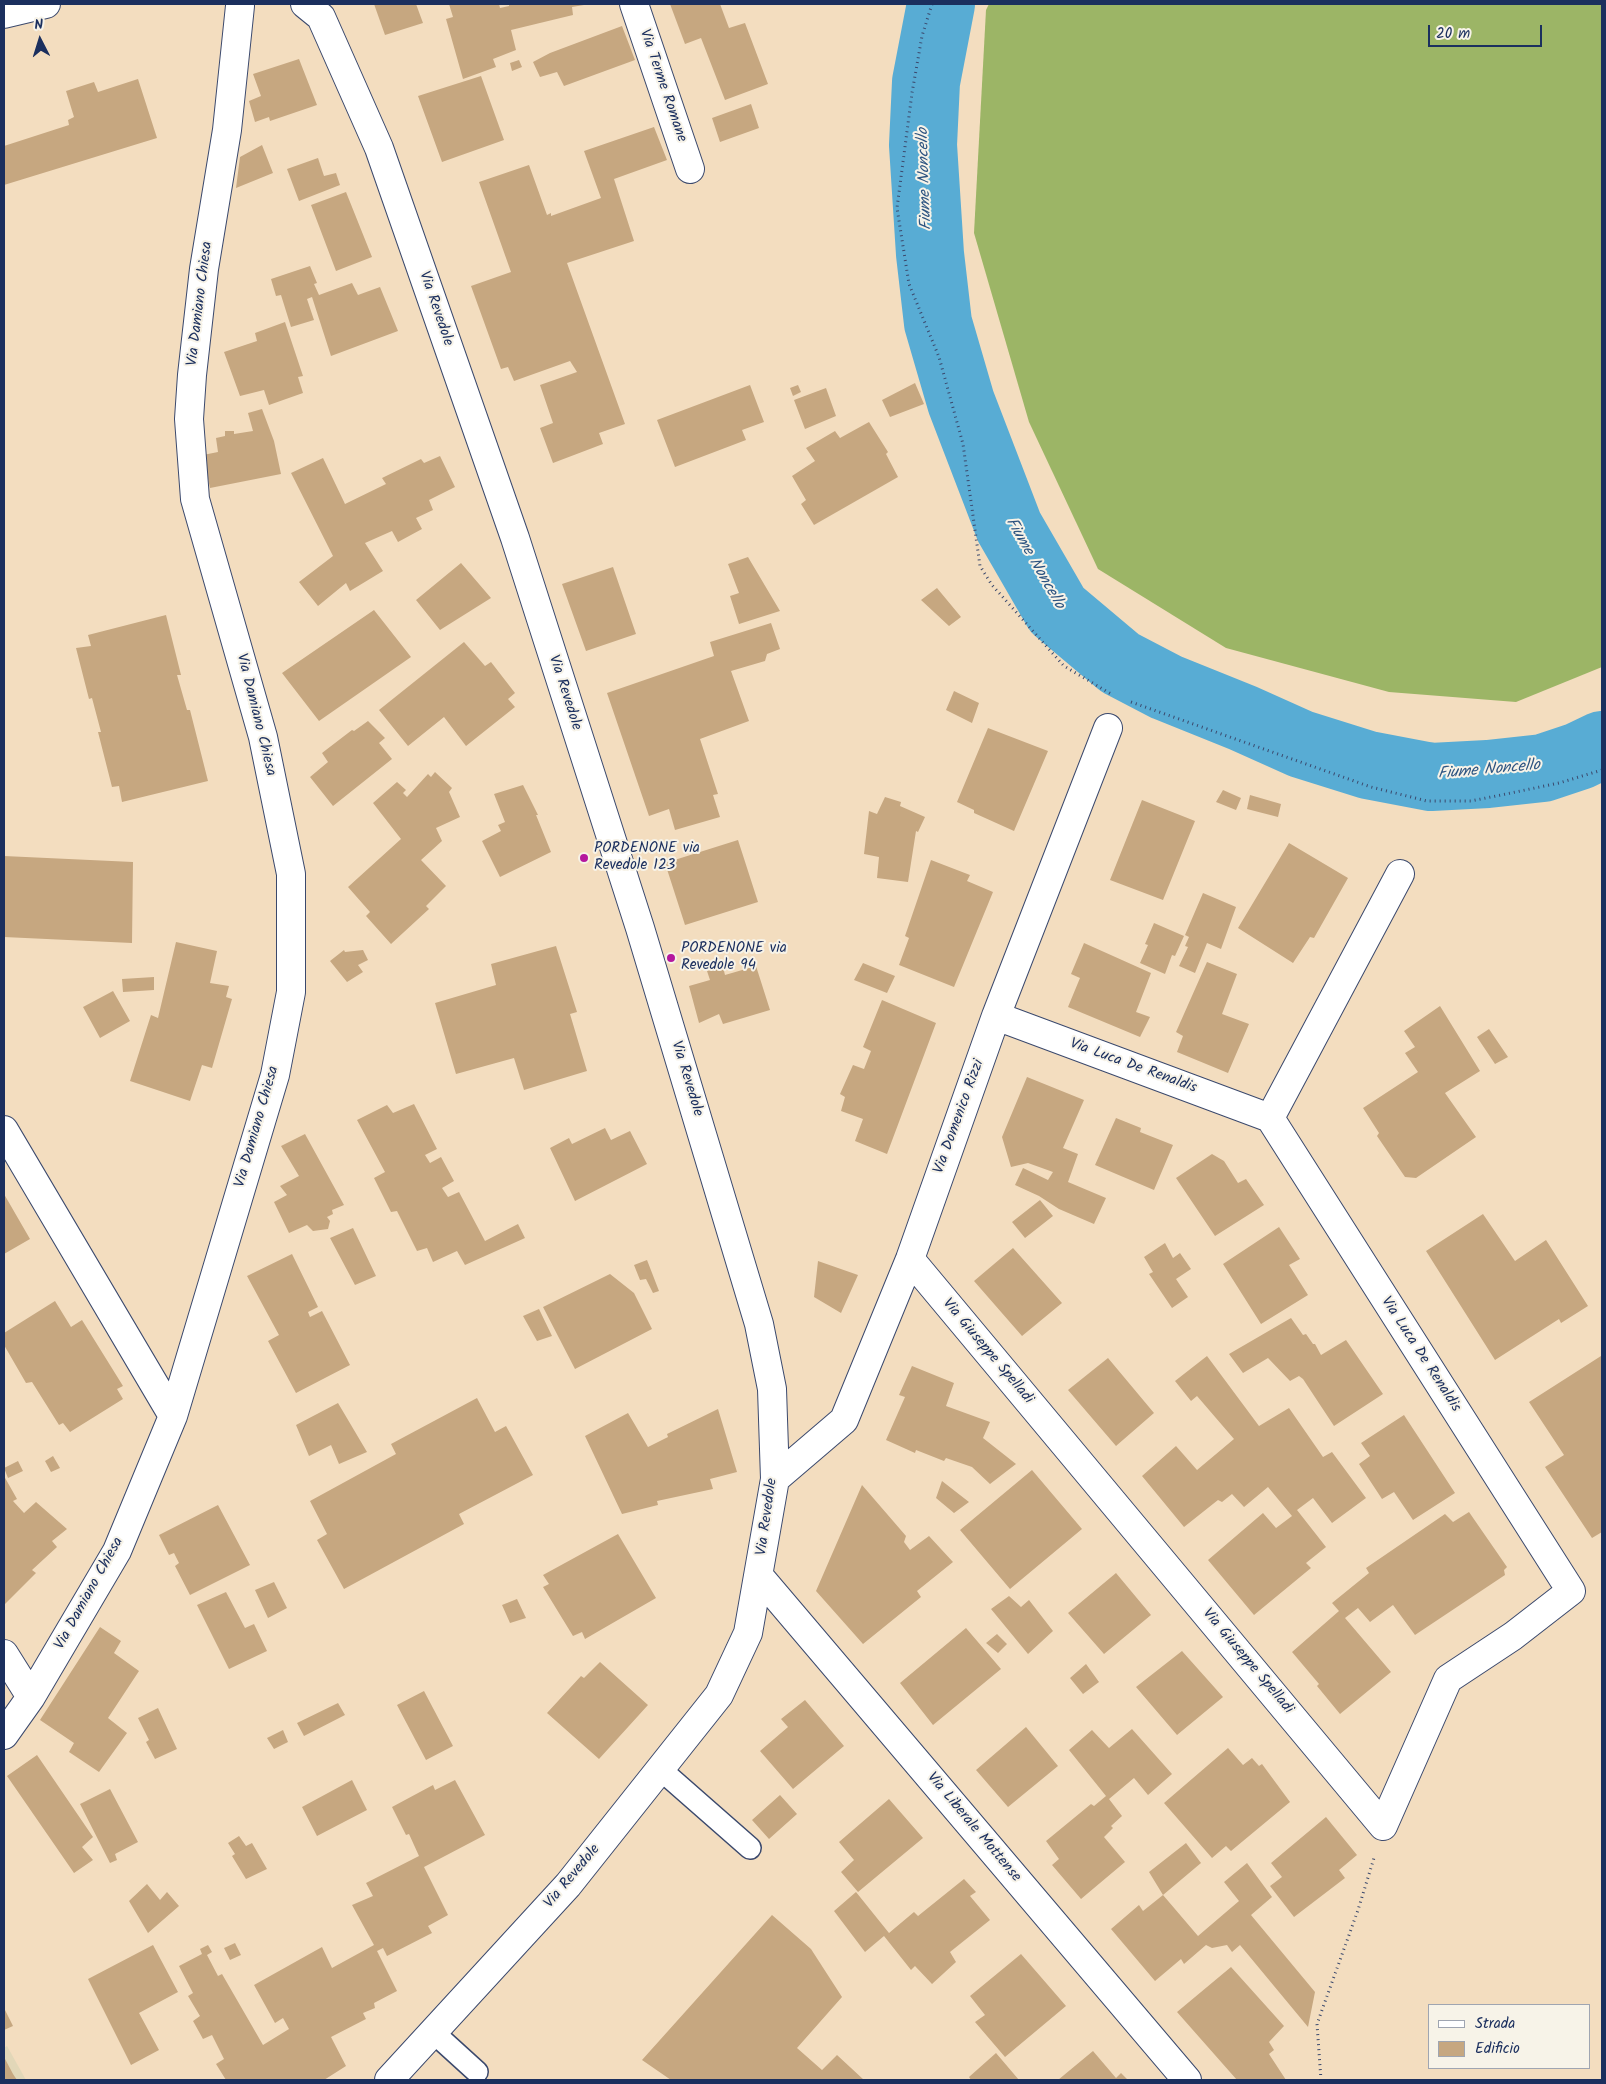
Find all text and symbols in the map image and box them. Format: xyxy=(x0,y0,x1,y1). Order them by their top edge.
text: N xyxy=(33,14,44,36)
north arrow xyxy=(15,15,65,65)
scale bar xyxy=(1431,15,1545,47)
text: 20 m xyxy=(1436,22,1470,46)
street label: Via Terme Romane xyxy=(634,27,690,145)
water label: Fiume Noncello xyxy=(915,128,937,230)
street label: Via Damiano Chiesa xyxy=(184,241,218,367)
street label: Via Revedole xyxy=(414,269,456,349)
water label: Fiume Noncello xyxy=(1000,515,1068,613)
street label: Via Damiano Chiesa xyxy=(231,652,279,778)
street label: Via Revedole xyxy=(543,653,585,733)
water label: Fiume Noncello xyxy=(1437,757,1541,785)
place label: PORDENONE via Revedole 123 xyxy=(594,840,700,875)
marker: PORDENONE via Revedole 123 xyxy=(578,852,590,864)
place label: PORDENONE via Revedole 94 xyxy=(681,940,787,975)
marker: PORDENONE via Revedole 94 xyxy=(665,952,677,964)
street label: Via Luca De Renaldis xyxy=(1067,1036,1199,1098)
street label: Via Revedole xyxy=(666,1039,706,1119)
street label: Via Domenico Rizzi xyxy=(931,1058,989,1176)
street label: Via Damiano Chiesa xyxy=(232,1064,284,1190)
street label: Via Luca De Renaldis xyxy=(1376,1294,1464,1416)
street label: Via Giuseppe Spelladi xyxy=(938,1296,1036,1408)
street label: Via Revedole xyxy=(754,1477,782,1557)
street label: Via Damiano Chiesa xyxy=(52,1535,128,1653)
street label: Via Giuseppe Spelladi xyxy=(1198,1606,1296,1718)
street label: Via Liberale Mottense xyxy=(922,1770,1024,1886)
street label: Via Revedole xyxy=(541,1841,605,1913)
legend xyxy=(1428,2004,1591,2069)
text: Strada xyxy=(1475,2012,1515,2036)
text: Edificio xyxy=(1475,2037,1520,2061)

